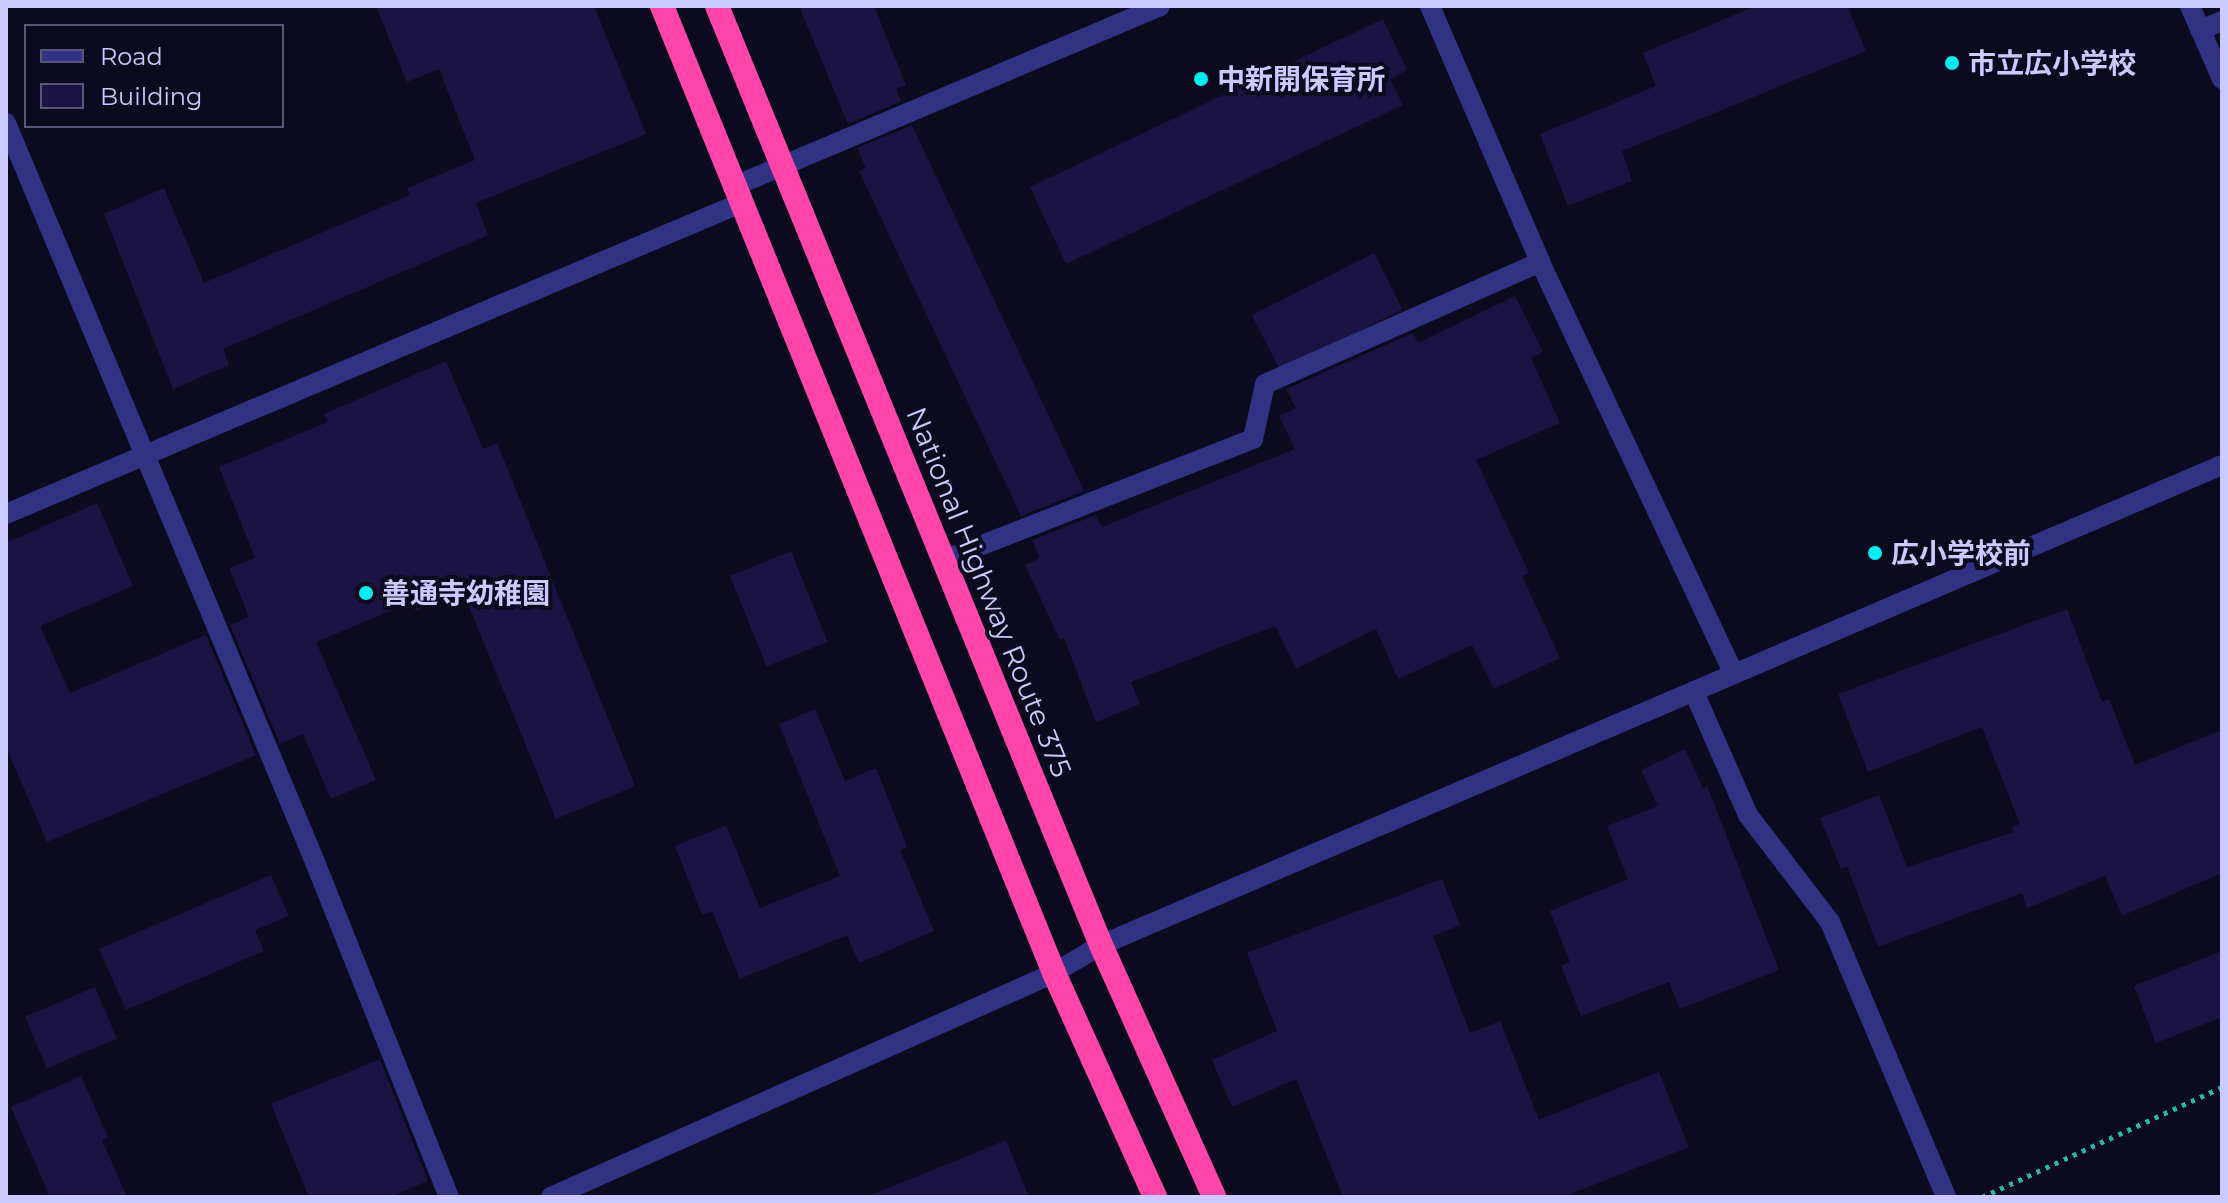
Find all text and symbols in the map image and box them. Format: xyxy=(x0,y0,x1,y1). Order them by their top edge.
legend xyxy=(24,24,284,128)
text: Road xyxy=(100,42,163,71)
place label: 市立広小学校 xyxy=(1968,46,2136,80)
marker: 市立広小学校 xyxy=(1943,54,1961,72)
place label: 中新開保育所 xyxy=(1217,62,1385,96)
marker: 中新開保育所 xyxy=(1192,70,1210,88)
text: Building xyxy=(100,82,203,111)
street label: National Highway Route 375 xyxy=(899,402,1079,782)
place label: 広小学校前 xyxy=(1891,536,2031,570)
marker: 広小学校前 xyxy=(1866,544,1884,562)
place label: 善通寺幼稚園 xyxy=(382,576,550,610)
marker: 善通寺幼稚園 xyxy=(357,584,375,602)

